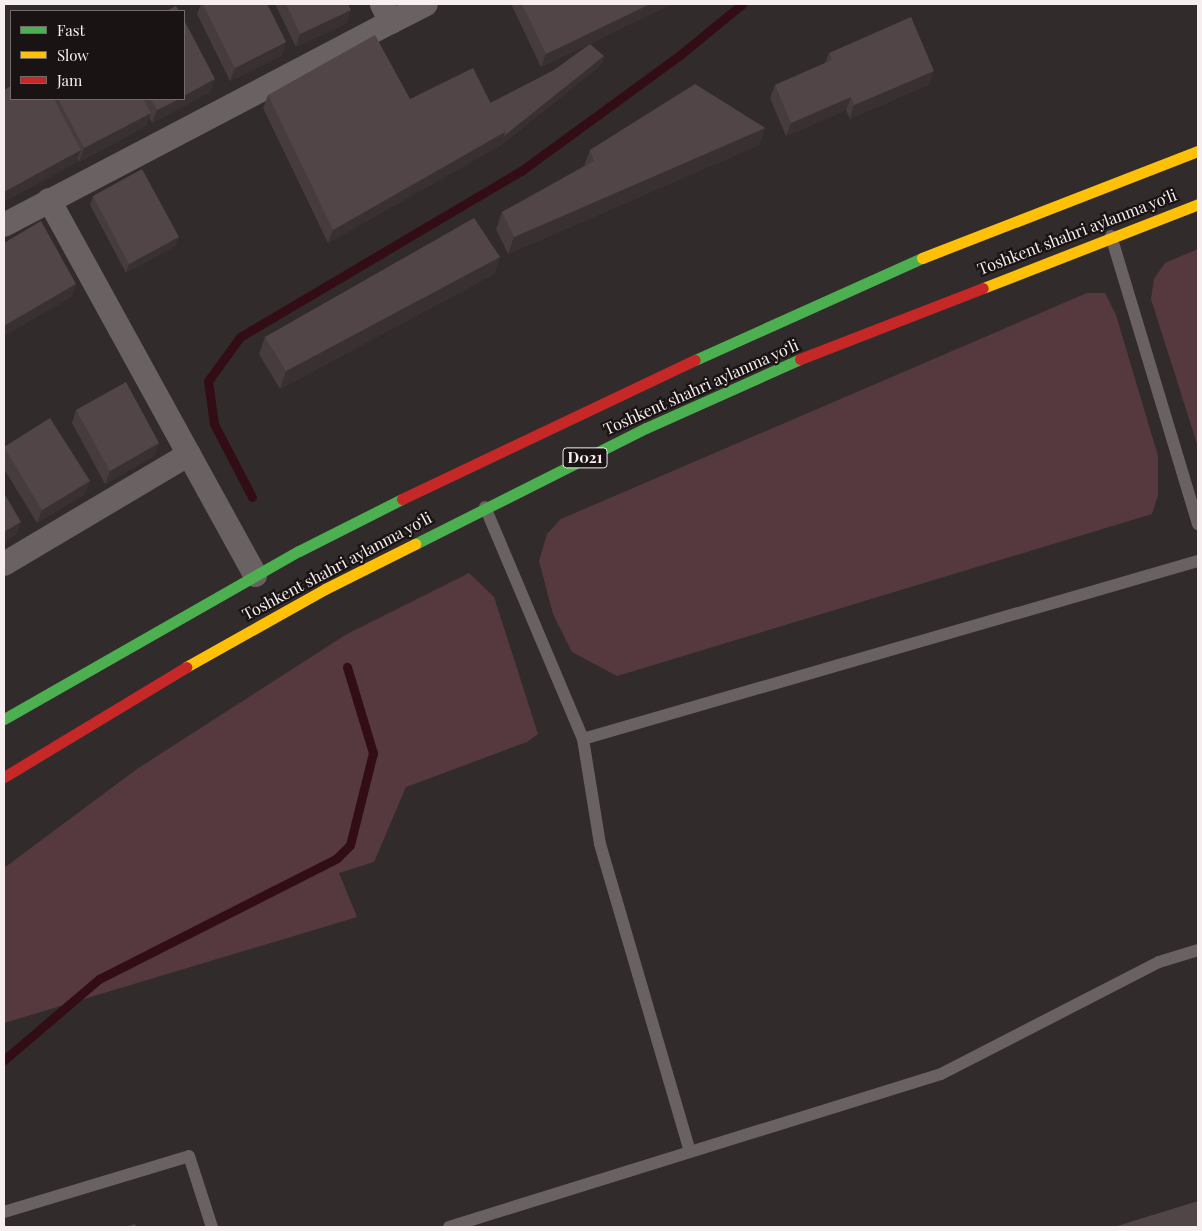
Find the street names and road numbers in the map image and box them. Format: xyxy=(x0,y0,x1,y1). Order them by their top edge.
street label: Toshkent shahri aylanma yoʻli xyxy=(974,185,1180,279)
street label: Toshkent shahri aylanma yoʻli xyxy=(600,335,802,439)
road number: D021 xyxy=(562,446,608,470)
street label: Toshkent shahri aylanma yoʻli xyxy=(239,508,435,624)

